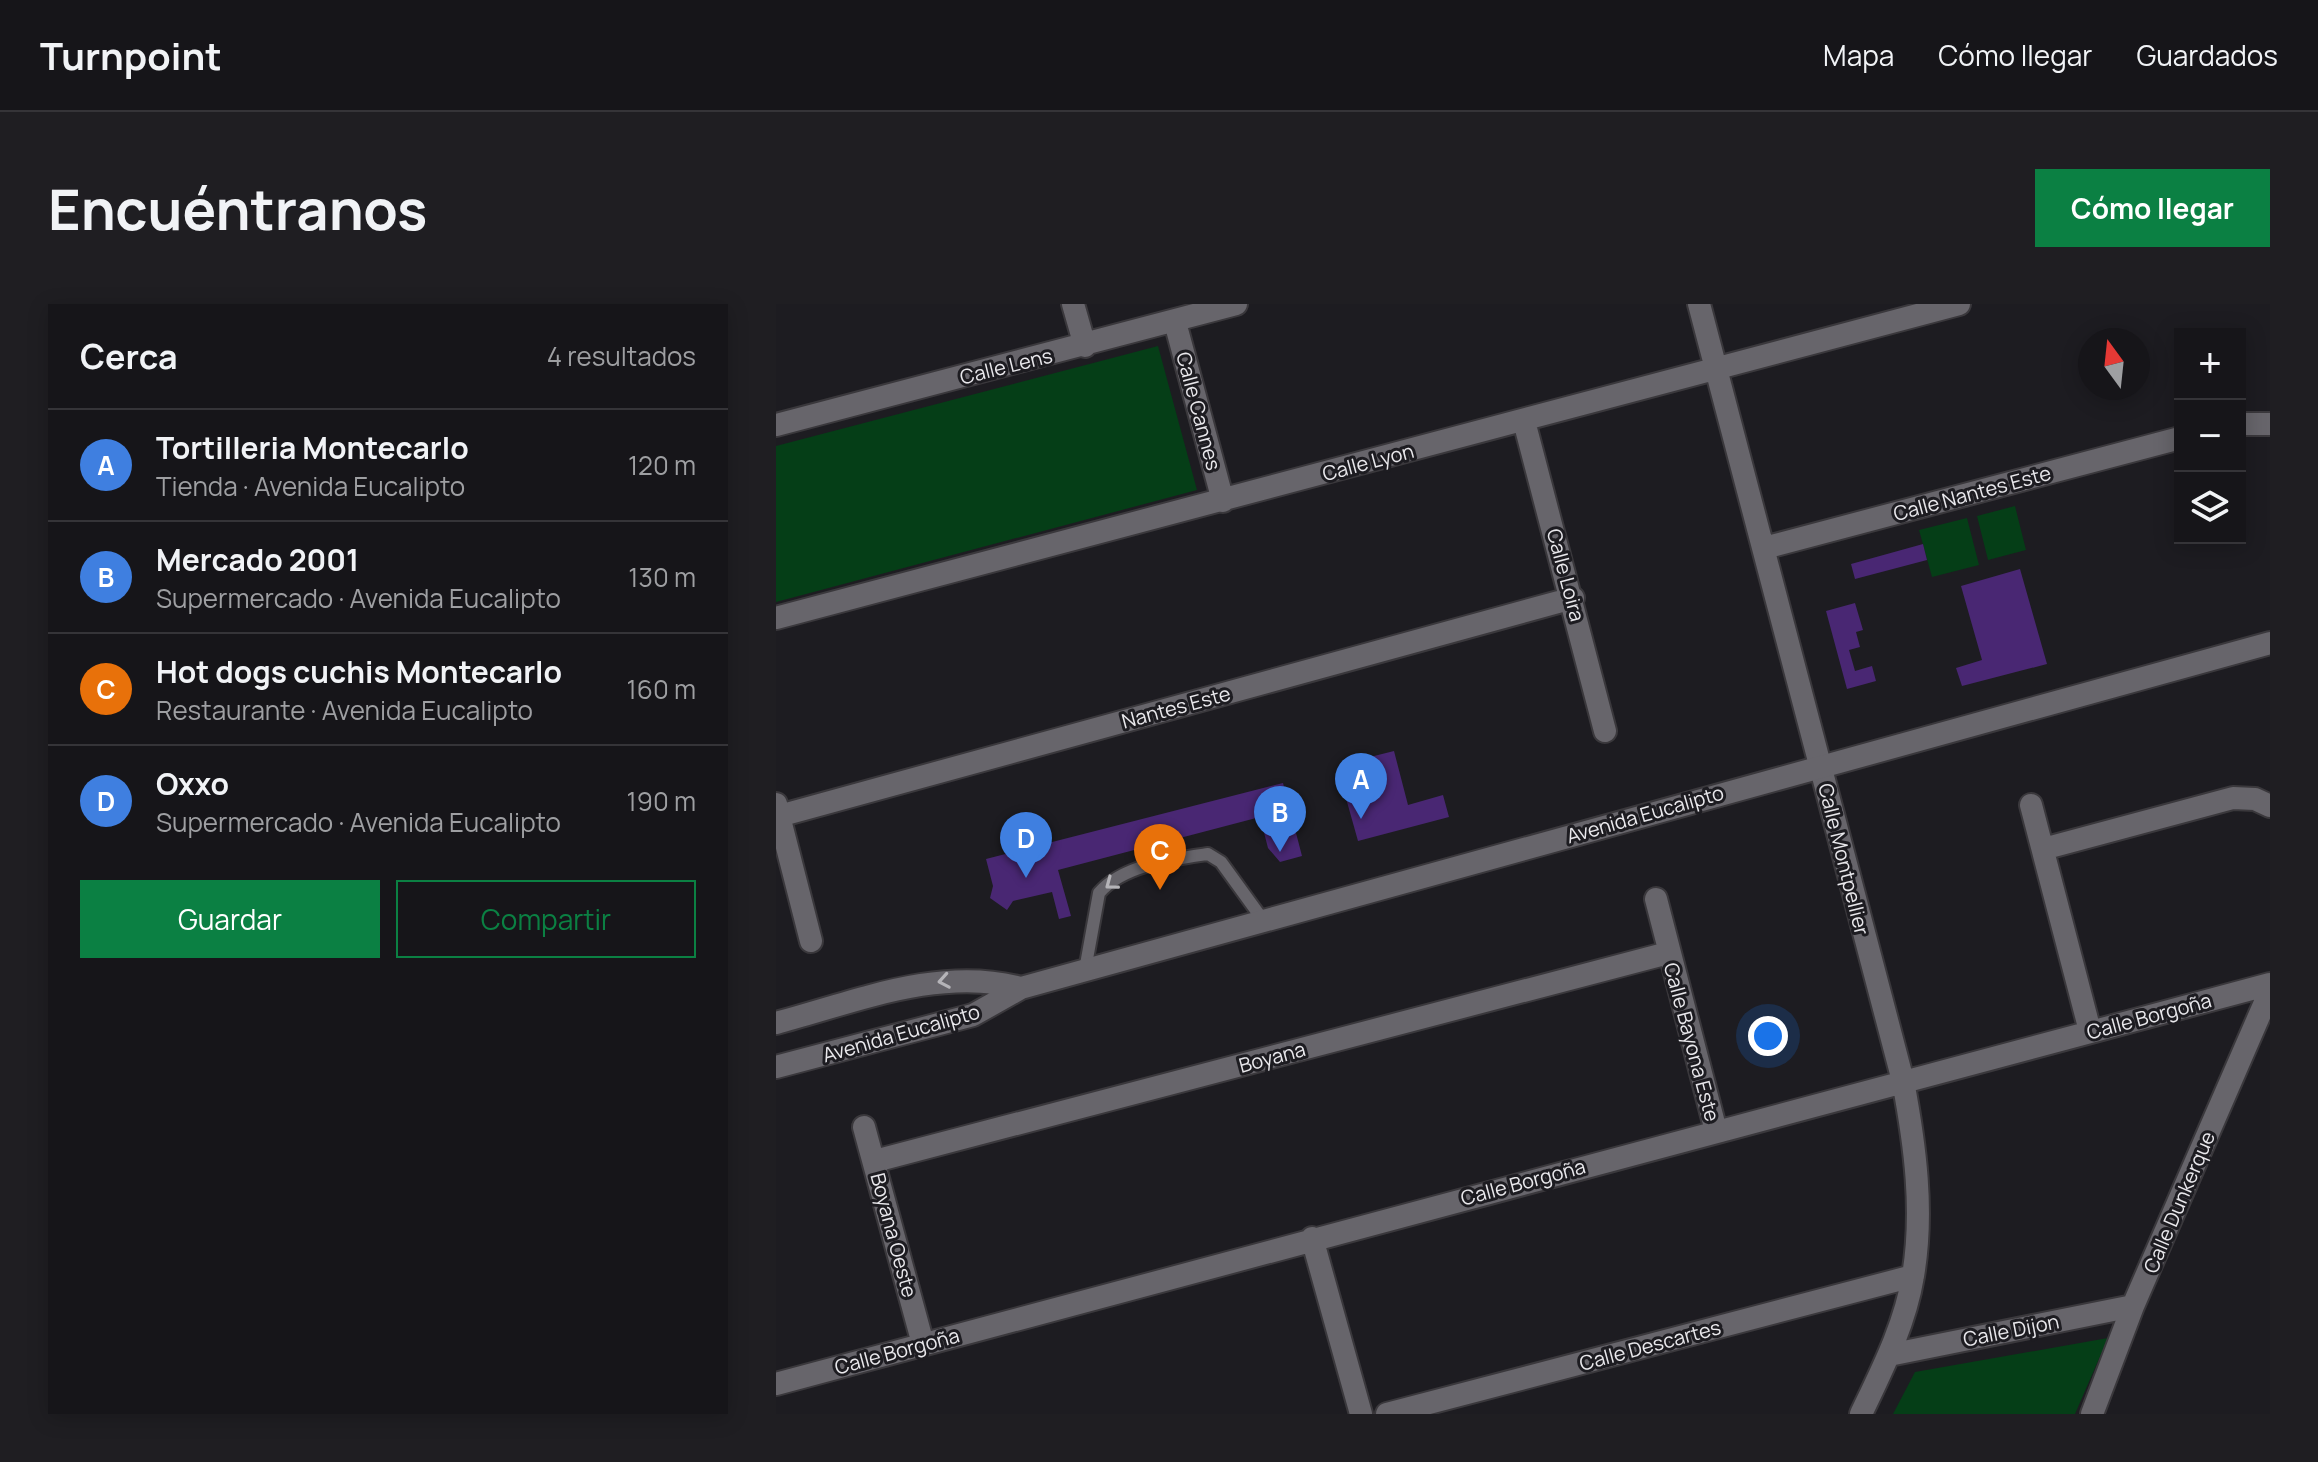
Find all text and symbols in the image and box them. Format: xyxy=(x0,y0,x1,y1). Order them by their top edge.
text: Turnpoint xyxy=(40,29,222,81)
text: Mapa xyxy=(1823,36,1894,74)
text: Cómo llegar xyxy=(1938,36,2092,74)
text: Guardados xyxy=(2136,36,2278,74)
button: Cómo llegar xyxy=(2035,169,2270,247)
text: Encuéntranos xyxy=(48,170,427,247)
north arrow xyxy=(2078,328,2150,400)
map controls xyxy=(2174,328,2246,544)
button: + xyxy=(2174,328,2246,400)
text: Cerca xyxy=(80,333,178,379)
text: 4 resultados xyxy=(547,338,696,374)
street label: Calle Lens xyxy=(957,341,1055,391)
street label: Calle Cannes xyxy=(1170,349,1228,473)
button: − xyxy=(2174,400,2246,472)
text: Tortilleria Montecarlo xyxy=(156,427,469,468)
street label: Calle Lyon xyxy=(1319,437,1417,487)
text: A xyxy=(97,447,115,483)
text: 120 m xyxy=(628,447,696,483)
street label: Calle Nantes Este xyxy=(1890,459,2054,527)
text: Tienda · Avenida Eucalipto xyxy=(156,468,465,504)
button: layers xyxy=(2174,472,2246,544)
street label: Calle Loira xyxy=(1541,526,1591,624)
text: Mercado 2001 xyxy=(156,539,359,580)
text: B xyxy=(98,559,114,595)
text: 130 m xyxy=(628,559,696,595)
text: Supermercado · Avenida Eucalipto xyxy=(156,580,561,616)
text: Hot dogs cuchis Montecarlo xyxy=(156,651,562,692)
text: C xyxy=(96,671,116,707)
text: 160 m xyxy=(627,671,696,707)
street label: Nantes Este xyxy=(1119,680,1233,734)
text: Restaurante · Avenida Eucalipto xyxy=(156,692,533,728)
pin: A xyxy=(1335,753,1387,819)
text: Oxxo xyxy=(156,763,229,804)
street label: Avenida Eucalipto xyxy=(1563,779,1727,849)
street label: Calle Montpellier xyxy=(1812,780,1876,938)
text: D xyxy=(97,783,115,819)
text: 190 m xyxy=(627,783,696,819)
pin: B xyxy=(1254,786,1306,852)
text: Supermercado · Avenida Eucalipto xyxy=(156,804,561,840)
pin: D xyxy=(1000,812,1052,878)
pin: C xyxy=(1134,824,1186,890)
one-way arrow xyxy=(1106,874,1120,889)
button: Guardar xyxy=(80,880,380,958)
button: Compartir xyxy=(396,880,696,958)
street label: Calle Bayona Este xyxy=(1658,960,1726,1124)
one-way arrow xyxy=(938,971,951,988)
street label: Calle Borgoña xyxy=(2084,986,2214,1046)
street label: Avenida Eucalipto xyxy=(819,998,983,1068)
your location xyxy=(1748,1016,1788,1056)
street label: Boyana xyxy=(1236,1035,1308,1079)
street label: Calle Dunkerque xyxy=(2137,1127,2221,1277)
street label: Calle Borgoña xyxy=(1458,1152,1588,1212)
street label: Boyana Oeste xyxy=(864,1170,924,1300)
street label: Calle Dijon xyxy=(1961,1307,2061,1353)
street label: Calle Descartes xyxy=(1576,1313,1724,1377)
street label: Calle Borgoña xyxy=(832,1321,962,1381)

